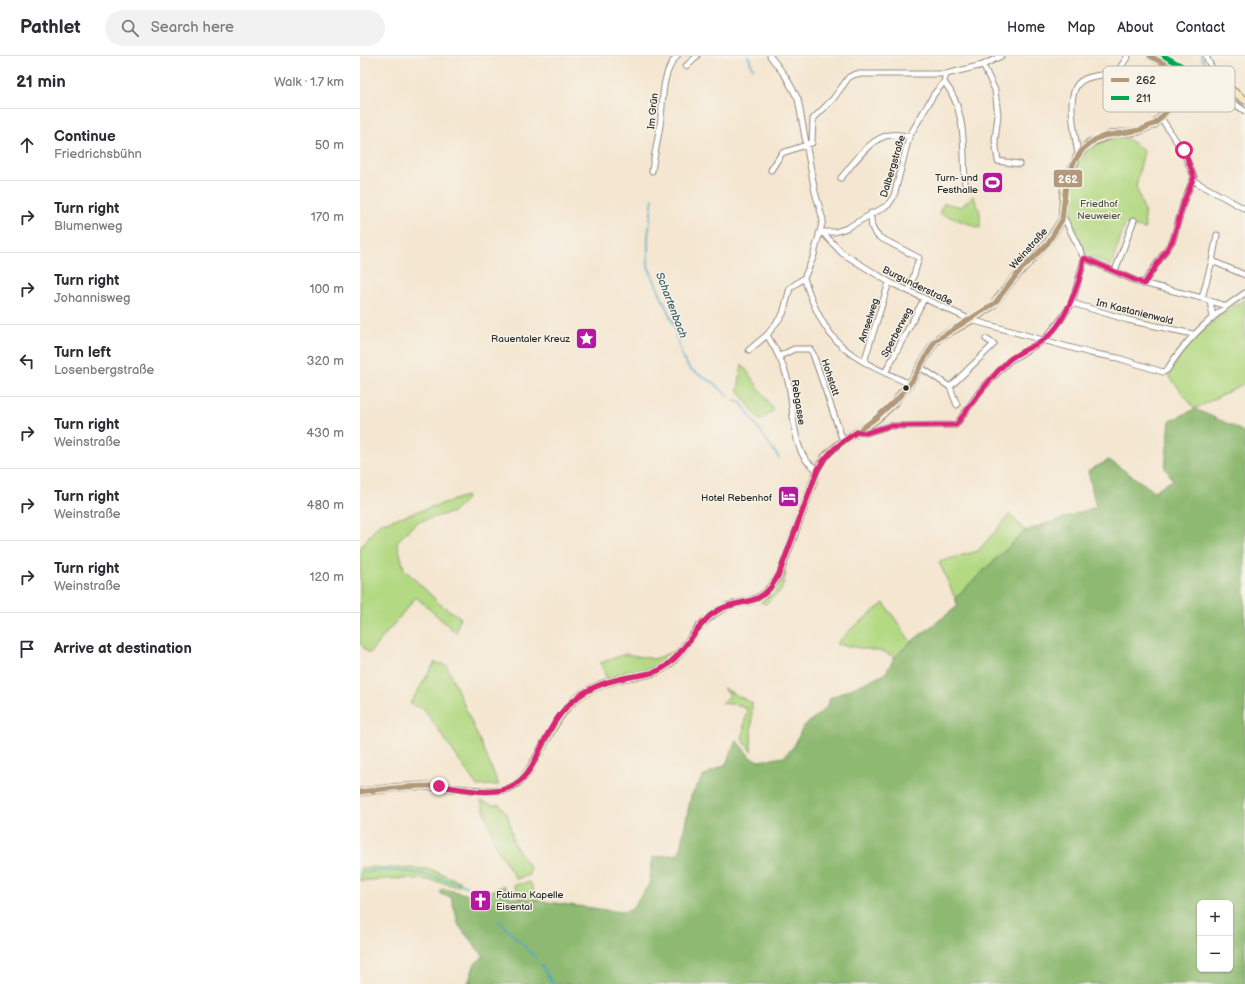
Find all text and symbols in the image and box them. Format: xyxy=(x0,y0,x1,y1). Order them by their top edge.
search box xyxy=(105,10,385,46)
text: Pathlet xyxy=(20,16,81,39)
icon: search xyxy=(119,17,141,39)
text: Search here xyxy=(151,18,234,37)
text: Home xyxy=(1007,19,1045,36)
text: Map xyxy=(1067,19,1095,36)
text: About xyxy=(1117,19,1154,36)
text: Contact xyxy=(1176,19,1225,36)
legend xyxy=(1103,66,1235,112)
text: 21 min xyxy=(16,72,66,92)
text: Walk · 1.7 km xyxy=(274,74,344,90)
text: 262 xyxy=(1136,74,1156,87)
street label: Im Grün xyxy=(645,92,661,130)
text: 211 xyxy=(1136,92,1151,105)
text: Continue xyxy=(54,127,116,146)
icon: ahead xyxy=(16,134,38,156)
street label: Dalbergstraße xyxy=(878,134,908,199)
text: 50 m xyxy=(315,137,344,153)
route start xyxy=(1175,141,1193,159)
text: Friedrichsbühn xyxy=(54,146,142,162)
line badge: 262 xyxy=(1053,169,1083,188)
sports icon: Turn- und Festhalle xyxy=(980,170,1006,196)
place label: Turn- und Festhalle xyxy=(935,172,978,196)
text: 262 xyxy=(1058,173,1078,186)
park label: Friedhof Neuweier xyxy=(1077,198,1121,222)
text: Turn right xyxy=(54,199,119,218)
icon: right xyxy=(16,206,38,228)
text: 170 m xyxy=(311,209,344,225)
text: Blumenweg xyxy=(54,218,123,234)
street label: Weinstraße xyxy=(1007,226,1050,272)
street label: Burgunderstraße xyxy=(880,264,955,308)
water label: Schartenbach xyxy=(653,270,690,340)
text: Turn right xyxy=(54,271,119,290)
icon: right xyxy=(16,278,38,300)
text: 100 m xyxy=(309,281,344,297)
text: Johannisweg xyxy=(54,290,130,306)
street label: Amselweg xyxy=(856,296,882,344)
street label: Im Kastanienwald xyxy=(1095,297,1175,327)
street label: Sperberweg xyxy=(879,305,915,360)
place icon: Rauentaler Kreuz xyxy=(573,325,599,351)
place label: Rauentaler Kreuz xyxy=(491,333,570,345)
text: Turn left xyxy=(54,343,111,362)
icon: left xyxy=(16,350,38,372)
text: 320 m xyxy=(306,353,344,369)
street label: Hohstatt xyxy=(818,357,842,397)
text: Losenbergstraße xyxy=(54,362,154,378)
street label: Rebgasse xyxy=(788,379,808,426)
unlabelled marker xyxy=(901,383,911,393)
text: Turn right xyxy=(54,415,119,434)
icon: right xyxy=(16,422,38,444)
text: 430 m xyxy=(306,425,344,441)
text: Weinstraße xyxy=(54,434,120,450)
hotel icon: Hotel Rebenhof xyxy=(775,484,801,510)
text: Turn right xyxy=(54,487,119,506)
place label: Hotel Rebenhof xyxy=(701,492,772,504)
icon: right xyxy=(16,494,38,516)
text: 480 m xyxy=(307,497,344,513)
text: Weinstraße xyxy=(54,506,120,522)
text: Turn right xyxy=(54,559,119,578)
icon: right xyxy=(16,566,38,588)
text: 120 m xyxy=(309,569,344,585)
text: Weinstraße xyxy=(54,578,120,594)
icon: arrive xyxy=(16,638,38,660)
text: Arrive at destination xyxy=(54,639,192,658)
route end xyxy=(430,777,448,795)
church icon: Fatima Kapelle Eisental xyxy=(468,887,494,913)
place label: Fatima Kapelle Eisental xyxy=(496,889,563,913)
map controls xyxy=(1197,900,1233,972)
button: + xyxy=(1197,900,1233,936)
button: − xyxy=(1197,936,1233,972)

